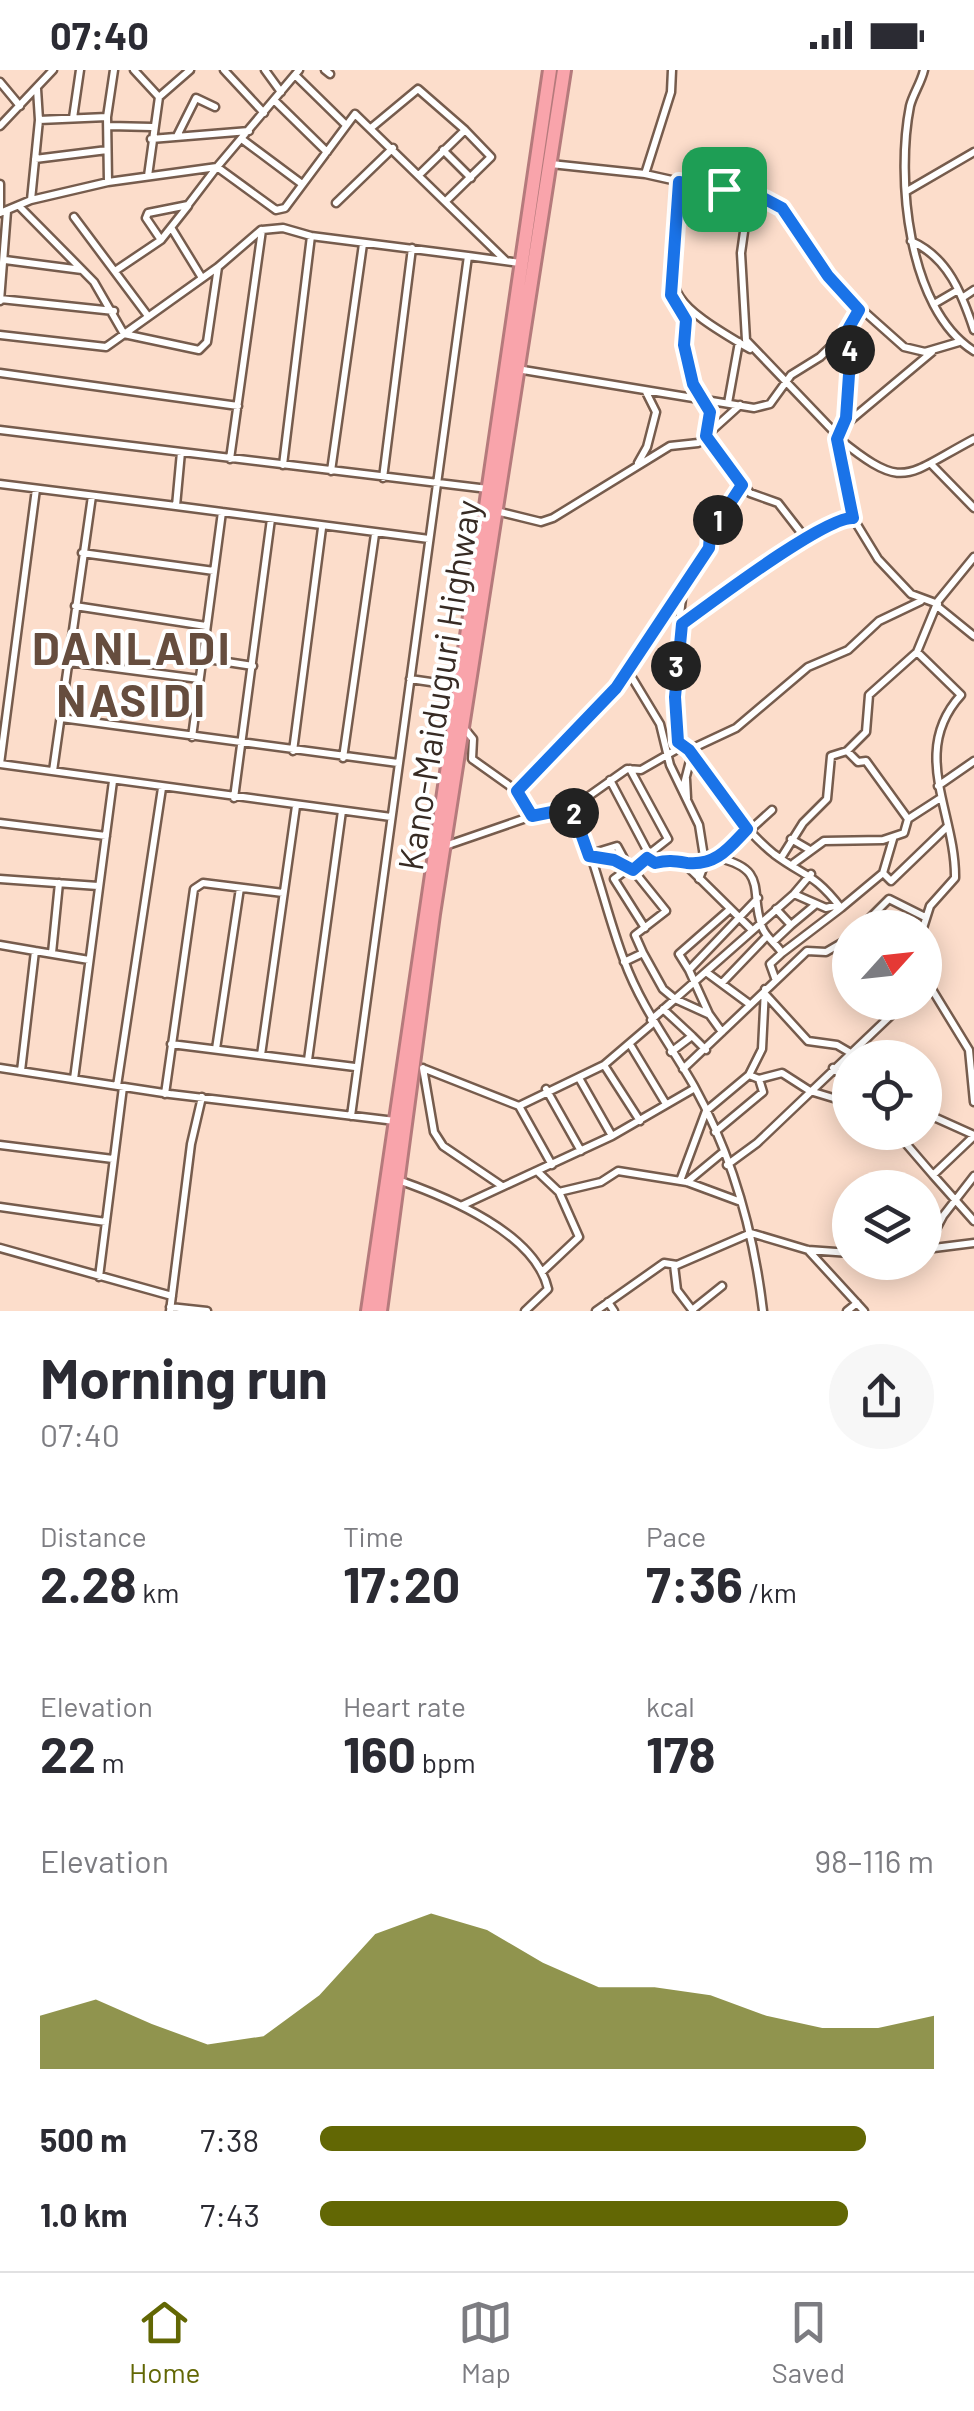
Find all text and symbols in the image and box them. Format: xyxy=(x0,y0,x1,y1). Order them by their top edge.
text: 07:40 xyxy=(50,12,149,58)
pin xyxy=(682,147,767,232)
icon: arrive xyxy=(697,162,752,217)
pin: 4 xyxy=(825,325,875,375)
text: 4 xyxy=(842,333,858,367)
pin: 1 xyxy=(693,495,743,545)
street label: Kano-Maiduguri Highway xyxy=(388,497,488,873)
text: 1 xyxy=(713,503,723,537)
district label: DANLADI NASIDI xyxy=(32,620,232,726)
pin: 3 xyxy=(651,641,701,691)
text: 3 xyxy=(668,649,684,683)
pin: 2 xyxy=(549,788,599,838)
text: 2 xyxy=(566,796,582,830)
north arrow xyxy=(832,910,942,1020)
map controls xyxy=(832,910,942,1280)
button: locate xyxy=(832,1040,942,1150)
button: layers xyxy=(832,1170,942,1280)
text: Morning run xyxy=(40,1344,328,1410)
button: share xyxy=(829,1344,934,1449)
text: 07:40 xyxy=(40,1415,120,1453)
text: Distance xyxy=(40,1519,147,1553)
text: Time xyxy=(343,1519,404,1553)
text: Pace xyxy=(646,1519,706,1553)
text: 2.28 xyxy=(40,1553,137,1613)
text: 17:20 xyxy=(343,1553,460,1613)
text: 7:36 xyxy=(646,1553,743,1613)
text: km xyxy=(137,1575,179,1609)
text: /km xyxy=(743,1575,797,1609)
text: Elevation xyxy=(40,1689,153,1723)
text: Heart rate xyxy=(343,1689,466,1723)
text: kcal xyxy=(646,1689,695,1723)
text: 22 xyxy=(40,1723,96,1783)
text: 160 xyxy=(343,1723,416,1783)
text: 178 xyxy=(646,1723,716,1783)
text: m xyxy=(96,1745,125,1779)
text: bpm xyxy=(416,1745,476,1779)
text: Elevation xyxy=(40,1841,169,1879)
text: 98–116 m xyxy=(814,1841,934,1879)
text: 500 m xyxy=(40,2120,127,2158)
text: 7:38 xyxy=(200,2120,259,2158)
text: 1.0 km xyxy=(40,2195,128,2233)
text: 7:43 xyxy=(200,2195,260,2233)
tab: Home xyxy=(129,2295,200,2389)
tab: Map xyxy=(458,2295,513,2389)
tab: Saved xyxy=(772,2295,845,2389)

